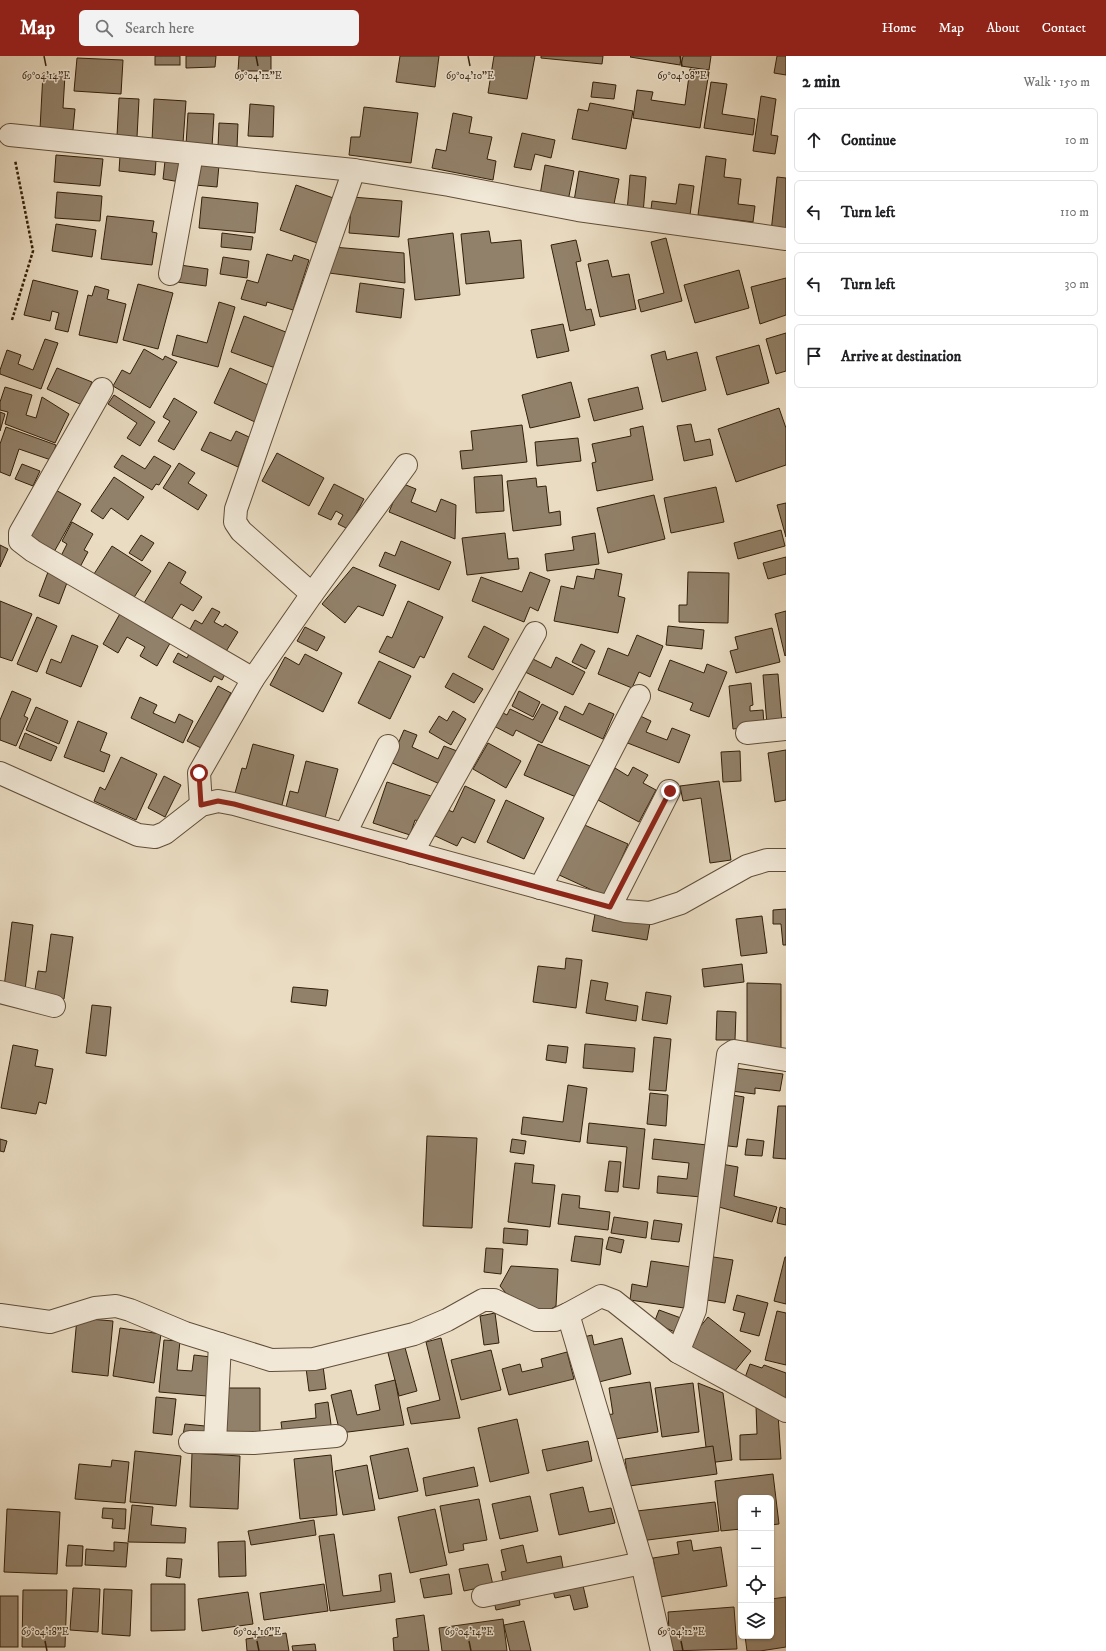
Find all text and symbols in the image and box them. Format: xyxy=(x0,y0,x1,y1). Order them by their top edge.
search box xyxy=(79,10,359,46)
text: Map xyxy=(20,17,55,40)
icon: search xyxy=(93,17,115,39)
text: Search here xyxy=(125,19,194,38)
text: Home xyxy=(882,19,916,37)
text: Map xyxy=(938,19,964,37)
text: About xyxy=(986,19,1020,37)
text: Contact xyxy=(1042,19,1086,37)
text: 69°04'14"E xyxy=(22,70,70,82)
text: 69°04'12"E xyxy=(234,70,282,82)
text: 69°04'10"E xyxy=(446,70,494,82)
text: 69°04'08"E xyxy=(657,70,707,82)
text: 2 min xyxy=(802,71,840,93)
text: Walk · 150 m xyxy=(1024,74,1090,90)
icon: ahead xyxy=(803,129,825,151)
text: Continue xyxy=(841,131,896,150)
text: 10 m xyxy=(1065,132,1089,148)
icon: left xyxy=(803,201,825,223)
text: Turn left xyxy=(841,203,895,222)
text: 110 m xyxy=(1060,204,1089,220)
icon: left xyxy=(803,273,825,295)
text: Turn left xyxy=(841,275,895,294)
text: 30 m xyxy=(1065,276,1089,292)
icon: arrive xyxy=(803,345,825,367)
text: Arrive at destination xyxy=(841,347,961,366)
route start xyxy=(190,764,208,782)
route end xyxy=(661,782,679,800)
map controls xyxy=(738,1495,774,1639)
button: + xyxy=(738,1495,774,1531)
button: − xyxy=(738,1531,774,1567)
button: locate xyxy=(738,1567,774,1603)
button: layers xyxy=(738,1603,774,1639)
text: 69°04'18"E xyxy=(21,1626,69,1638)
text: 69°04'16"E xyxy=(233,1626,281,1638)
text: 69°04'14"E xyxy=(445,1626,493,1638)
text: 69°04'12"E xyxy=(657,1626,705,1638)

